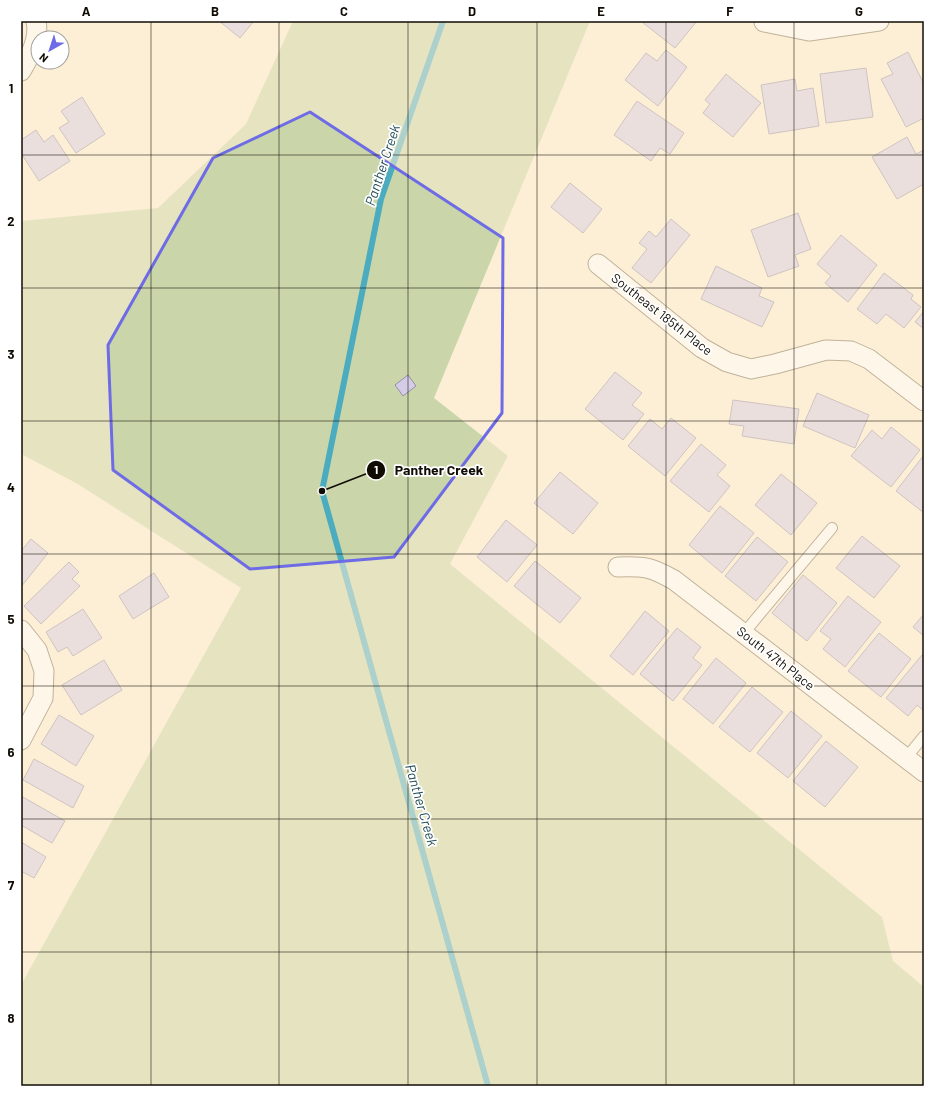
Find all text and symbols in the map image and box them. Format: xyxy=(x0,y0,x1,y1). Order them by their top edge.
text: A xyxy=(82,3,91,19)
text: B xyxy=(211,3,219,19)
text: C xyxy=(340,3,348,19)
text: D xyxy=(468,3,476,19)
text: E xyxy=(597,3,605,19)
text: F xyxy=(726,3,734,19)
text: G xyxy=(855,3,863,19)
north arrow xyxy=(30,30,70,70)
text: N xyxy=(36,51,50,66)
text: 1 xyxy=(9,80,13,96)
water label: Panther Creek xyxy=(361,122,403,208)
text: 2 xyxy=(7,213,15,229)
street label: Southeast 185th Place xyxy=(608,270,716,358)
text: 3 xyxy=(7,346,15,362)
callout: Panther Creek xyxy=(366,457,491,483)
text: Panther Creek xyxy=(395,461,484,478)
text: 1 xyxy=(374,462,378,476)
text: 4 xyxy=(7,479,15,495)
text: 5 xyxy=(7,611,15,627)
street label: South 47th Place xyxy=(734,623,818,693)
text: 6 xyxy=(8,744,15,760)
water label: Panther Creek xyxy=(402,762,442,848)
text: 7 xyxy=(8,877,15,893)
text: 8 xyxy=(7,1010,15,1026)

